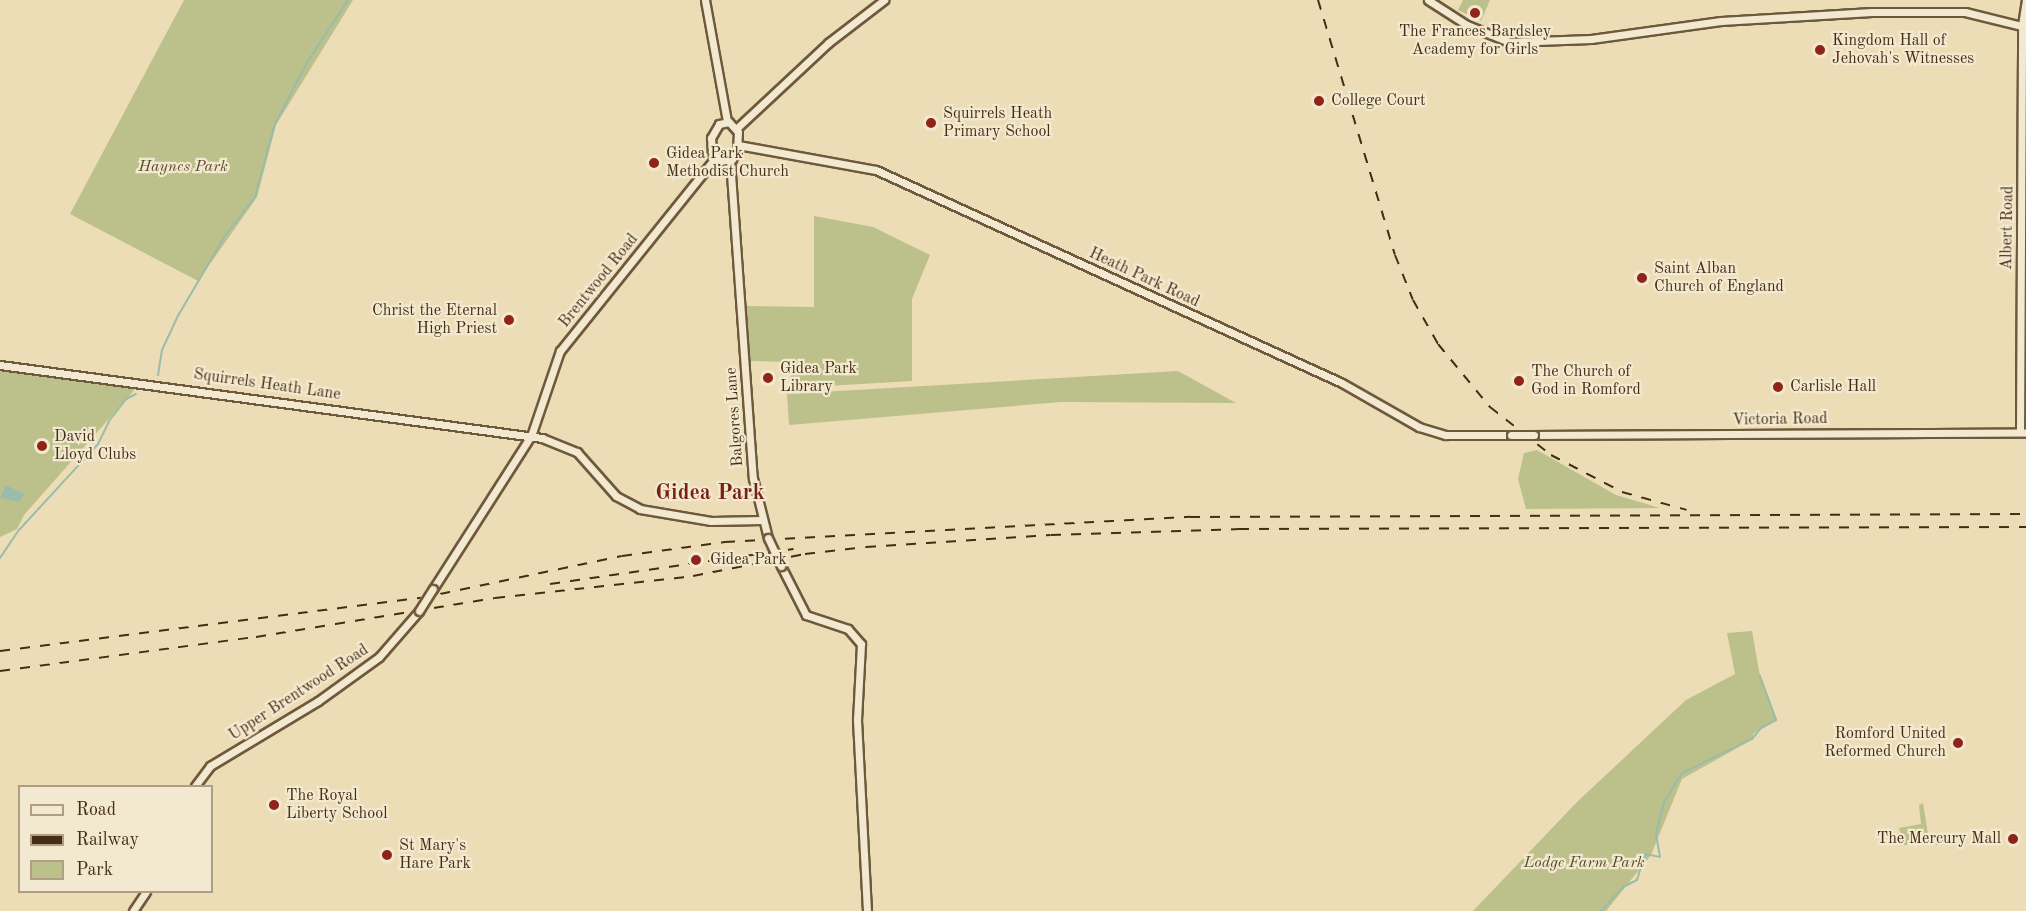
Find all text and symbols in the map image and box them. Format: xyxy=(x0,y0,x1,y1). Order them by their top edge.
marker: The Frances Bardsley Academy for Girls xyxy=(1468,6,1482,20)
place label: The Frances Bardsley Academy for Girls xyxy=(1399,22,1551,60)
place label: Kingdom Hall of Jehovah's Witnesses xyxy=(1832,31,1974,69)
marker: Kingdom Hall of Jehovah's Witnesses xyxy=(1813,43,1827,57)
place label: College Court xyxy=(1331,91,1425,111)
marker: College Court xyxy=(1312,94,1326,108)
place label: Squirrels Heath Primary School xyxy=(943,104,1052,142)
marker: Squirrels Heath Primary School xyxy=(924,116,938,130)
place label: Gidea Park Methodist Church xyxy=(666,144,789,182)
marker: Gidea Park Methodist Church xyxy=(647,156,661,170)
park label: Haynes Park xyxy=(138,157,228,177)
street label: Albert Road xyxy=(1998,186,2018,270)
street label: Brentwood Road xyxy=(555,230,643,332)
street label: Heath Park Road xyxy=(1086,244,1202,312)
place label: Saint Alban Church of England xyxy=(1654,259,1784,297)
marker: Saint Alban Church of England xyxy=(1635,271,1649,285)
place label: Christ the Eternal High Priest xyxy=(372,301,497,339)
marker: Christ the Eternal High Priest xyxy=(502,313,516,327)
place label: Gidea Park Library xyxy=(780,359,857,397)
place label: The Church of God in Romford xyxy=(1531,362,1641,400)
street label: Squirrels Heath Lane xyxy=(192,365,342,405)
street label: Balgores Lane xyxy=(722,367,748,467)
marker: Gidea Park Library xyxy=(761,371,775,385)
marker: The Church of God in Romford xyxy=(1512,374,1526,388)
place label: Carlisle Hall xyxy=(1790,377,1876,397)
marker: Carlisle Hall xyxy=(1771,380,1785,394)
street label: Victoria Road xyxy=(1732,410,1828,430)
place label: David Lloyd Clubs xyxy=(54,427,136,465)
marker: David Lloyd Clubs xyxy=(35,439,49,453)
district label: Gidea Park xyxy=(655,481,765,507)
place label: Gidea Park xyxy=(710,550,787,570)
marker: Gidea Park xyxy=(687,551,705,569)
street label: Upper Brentwood Road xyxy=(226,641,372,745)
place label: Romford United Reformed Church xyxy=(1824,724,1946,762)
marker: Romford United Reformed Church xyxy=(1951,736,1965,750)
legend xyxy=(18,785,213,893)
place label: The Royal Liberty School xyxy=(286,786,388,824)
marker: The Royal Liberty School xyxy=(267,798,281,812)
text: Road xyxy=(76,801,116,819)
place label: The Mercury Mall xyxy=(1877,829,2001,849)
text: Railway xyxy=(76,831,139,849)
marker: The Mercury Mall xyxy=(2006,832,2020,846)
place label: St Mary's Hare Park xyxy=(399,836,471,874)
marker: St Mary's Hare Park xyxy=(380,848,394,862)
park label: Lodge Farm Park xyxy=(1523,853,1645,873)
text: Park xyxy=(76,861,113,879)

